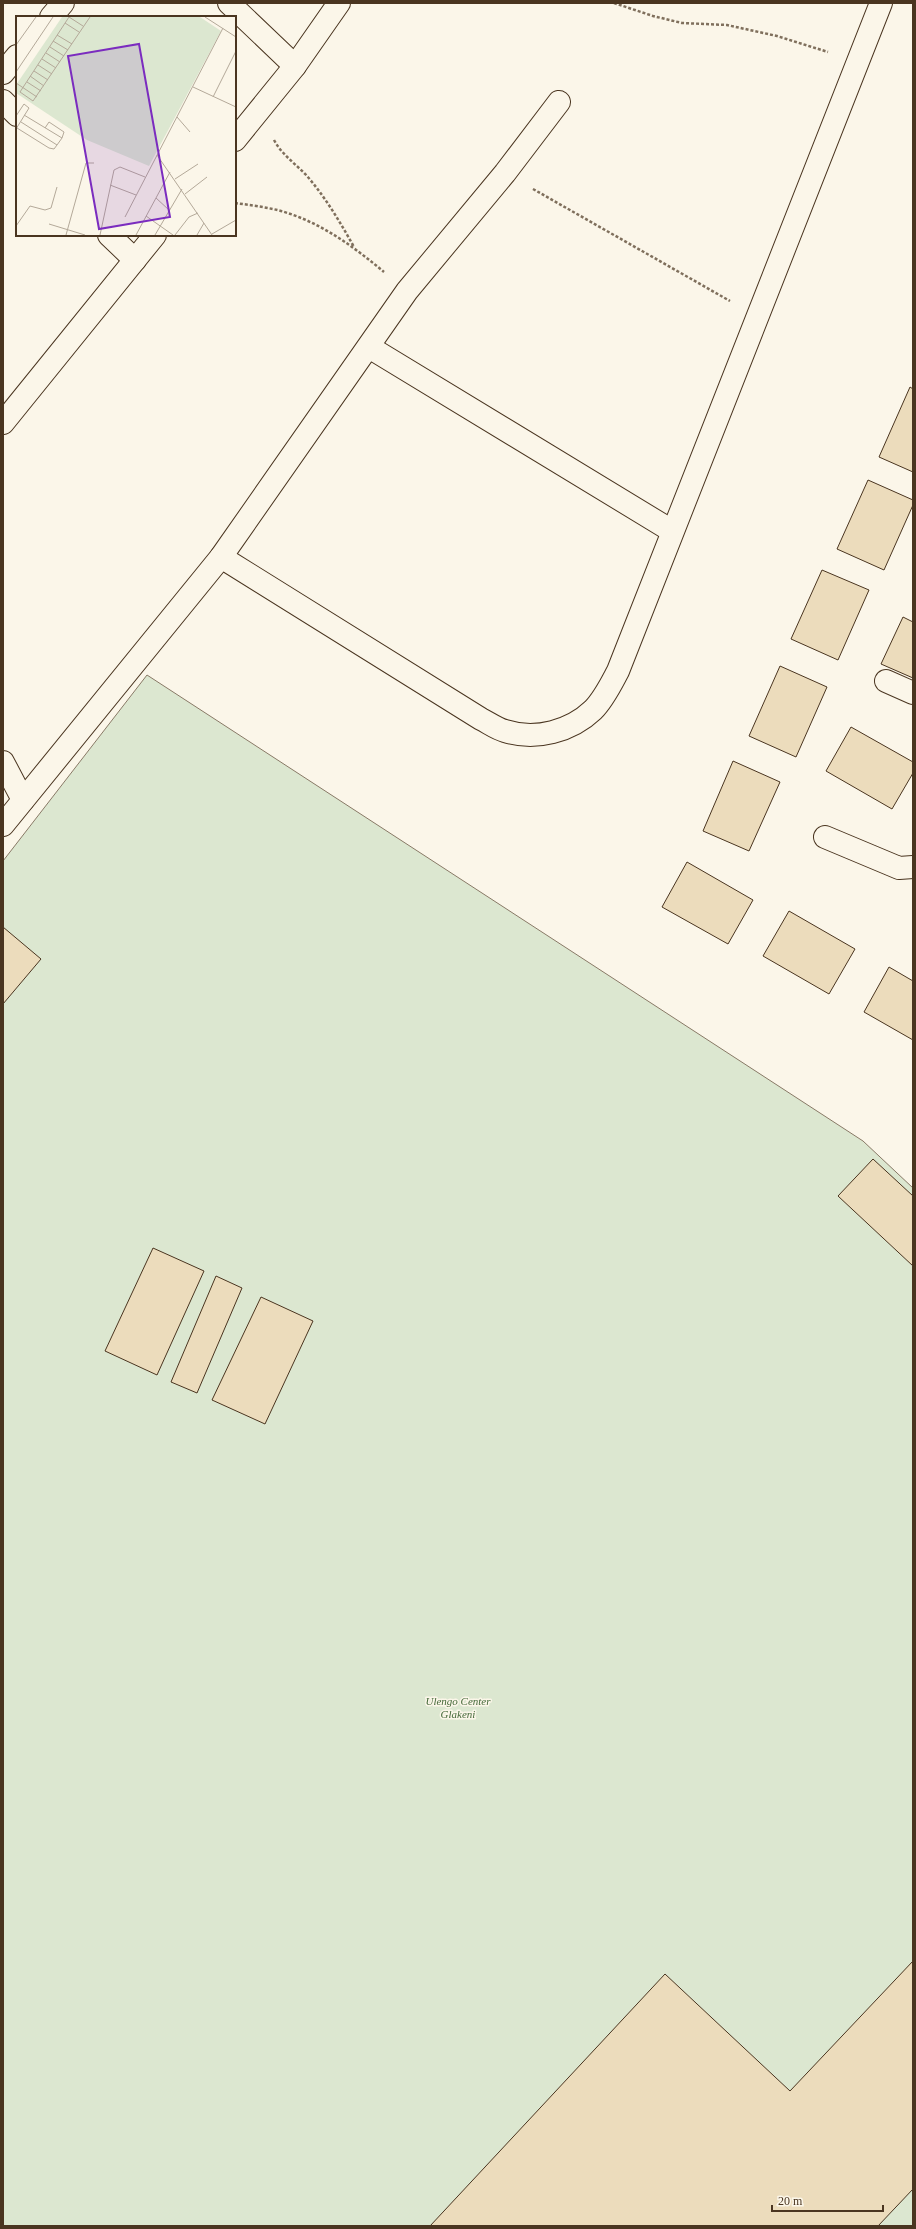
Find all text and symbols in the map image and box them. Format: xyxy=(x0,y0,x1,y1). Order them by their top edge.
inset map xyxy=(16,16,236,236)
park label: Ulengo Center Glakeni xyxy=(425,1695,491,1720)
scale bar xyxy=(772,2187,883,2213)
text: 20 m xyxy=(778,2194,803,2208)

